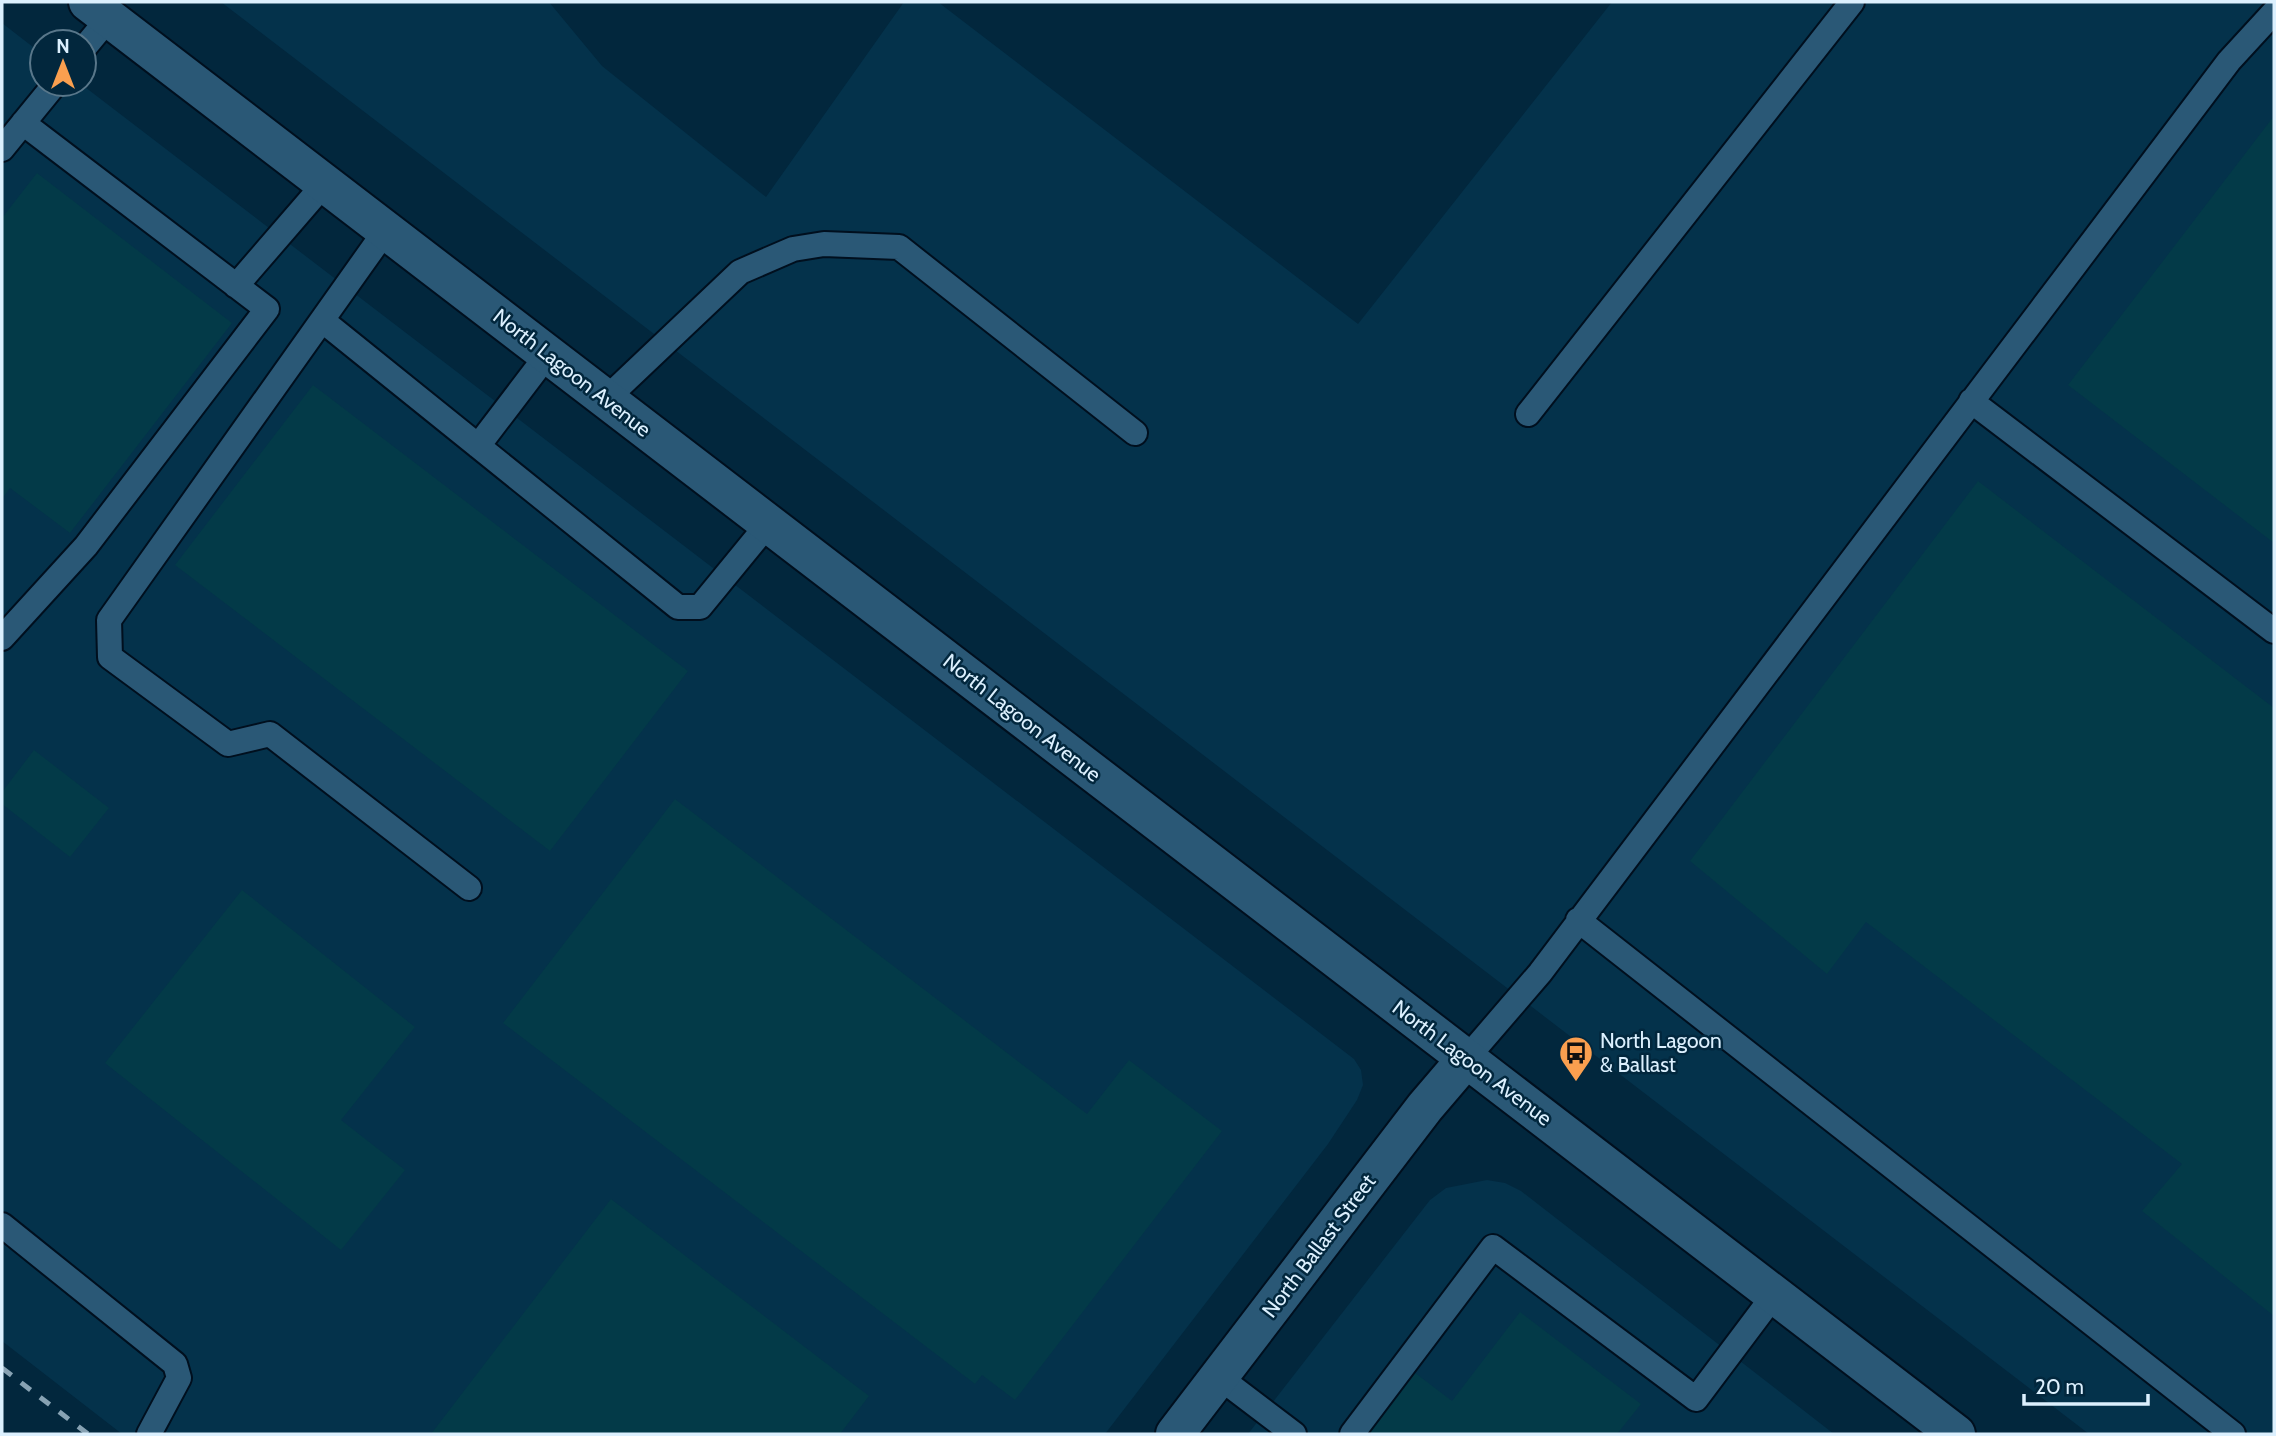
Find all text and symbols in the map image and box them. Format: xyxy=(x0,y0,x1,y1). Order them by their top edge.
north arrow xyxy=(28,28,98,98)
text: N xyxy=(56,35,70,58)
street label: North Lagoon Avenue xyxy=(489,303,656,442)
street label: North Lagoon Avenue xyxy=(939,648,1106,787)
street label: North Lagoon Avenue xyxy=(1388,995,1557,1131)
place label: North Lagoon & Ballast xyxy=(1600,1028,1722,1077)
bus stop icon: North Lagoon & Ballast xyxy=(1557,1034,1595,1083)
street label: North Ballast Street xyxy=(1257,1169,1381,1322)
scale bar xyxy=(2024,1362,2148,1406)
text: 20 m xyxy=(2035,1374,2084,1399)

